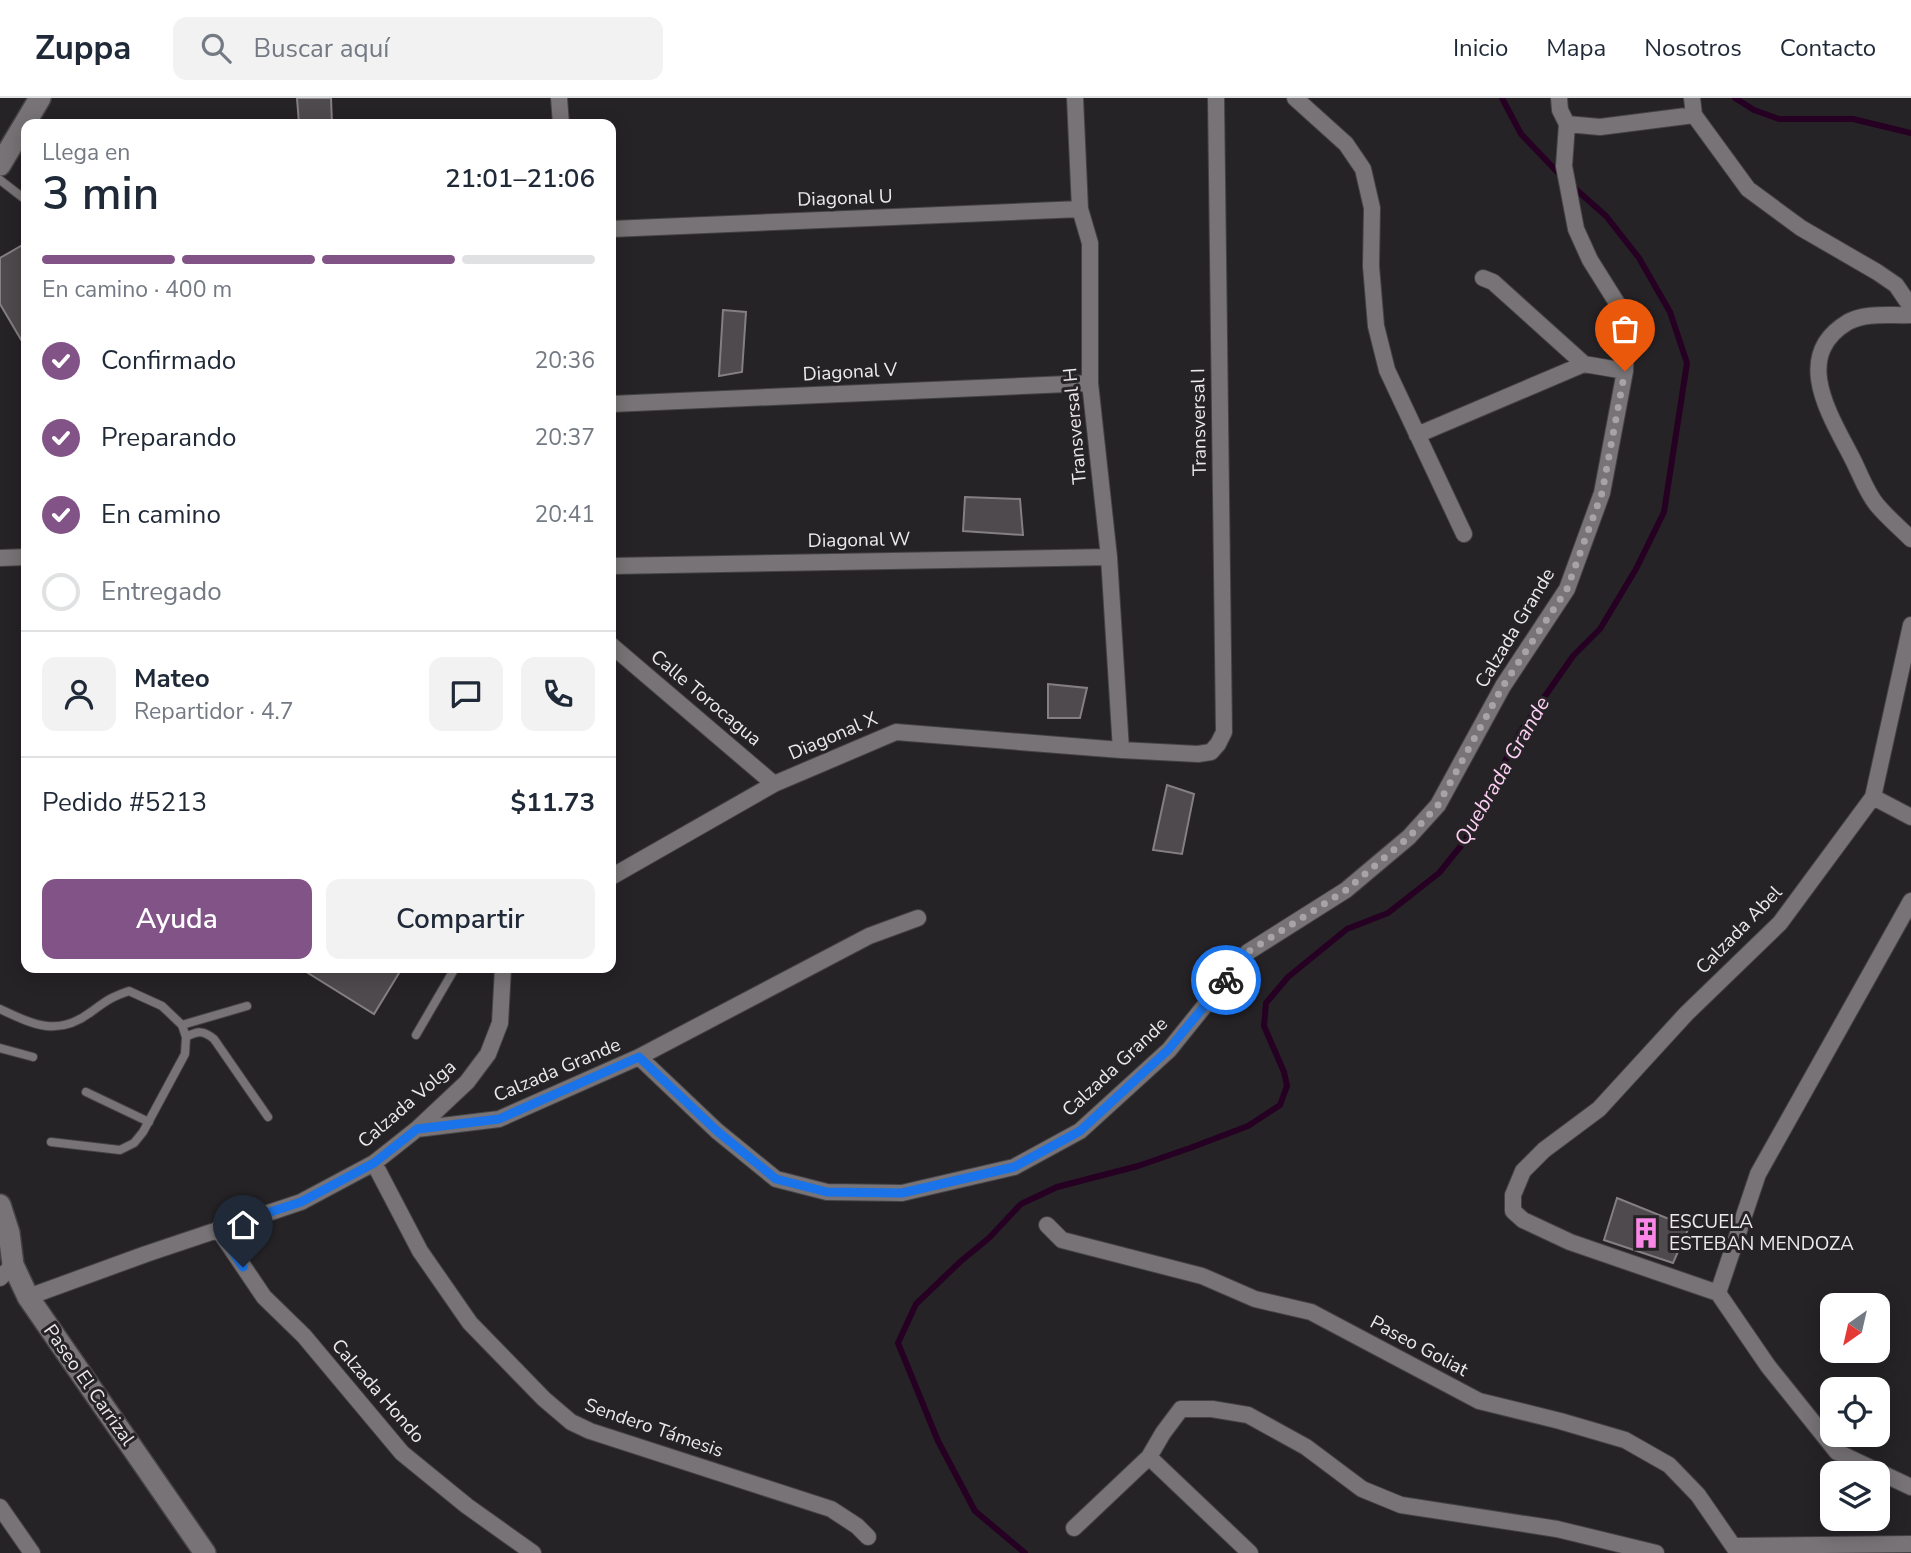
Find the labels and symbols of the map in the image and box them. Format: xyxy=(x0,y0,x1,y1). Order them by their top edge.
street label: Diagonal U xyxy=(797,183,893,213)
pin xyxy=(1595,299,1655,371)
street label: Diagonal V xyxy=(802,356,899,387)
street label: Transversal H xyxy=(1057,367,1093,485)
street label: Transversal I xyxy=(1185,368,1213,476)
street label: Diagonal W xyxy=(807,526,911,554)
street label: Calzada Grande xyxy=(1469,563,1561,693)
street label: Calle Torocagua xyxy=(645,644,767,752)
water label: Quebrada Grande xyxy=(1448,691,1556,851)
street label: Diagonal X xyxy=(785,705,882,766)
street label: Calzada Abel xyxy=(1690,880,1788,980)
courier xyxy=(1191,945,1261,1015)
street label: Calzada Grande xyxy=(1057,1011,1173,1123)
street label: Calzada Grande xyxy=(490,1032,624,1108)
street label: Calzada Volga xyxy=(352,1054,462,1154)
pin xyxy=(213,1195,273,1267)
place label: ESCUELA ESTEBAN MENDOZA xyxy=(1669,1209,1854,1257)
building icon: ESCUELA ESTEBAN MENDOZA xyxy=(1629,1216,1663,1250)
north arrow xyxy=(1820,1293,1890,1363)
street label: Paseo Goliat xyxy=(1365,1309,1473,1383)
street label: Paseo El Carrizal xyxy=(37,1319,141,1451)
street label: Calzada Hondo xyxy=(325,1333,431,1449)
street label: Sendero Támesis xyxy=(581,1392,727,1464)

